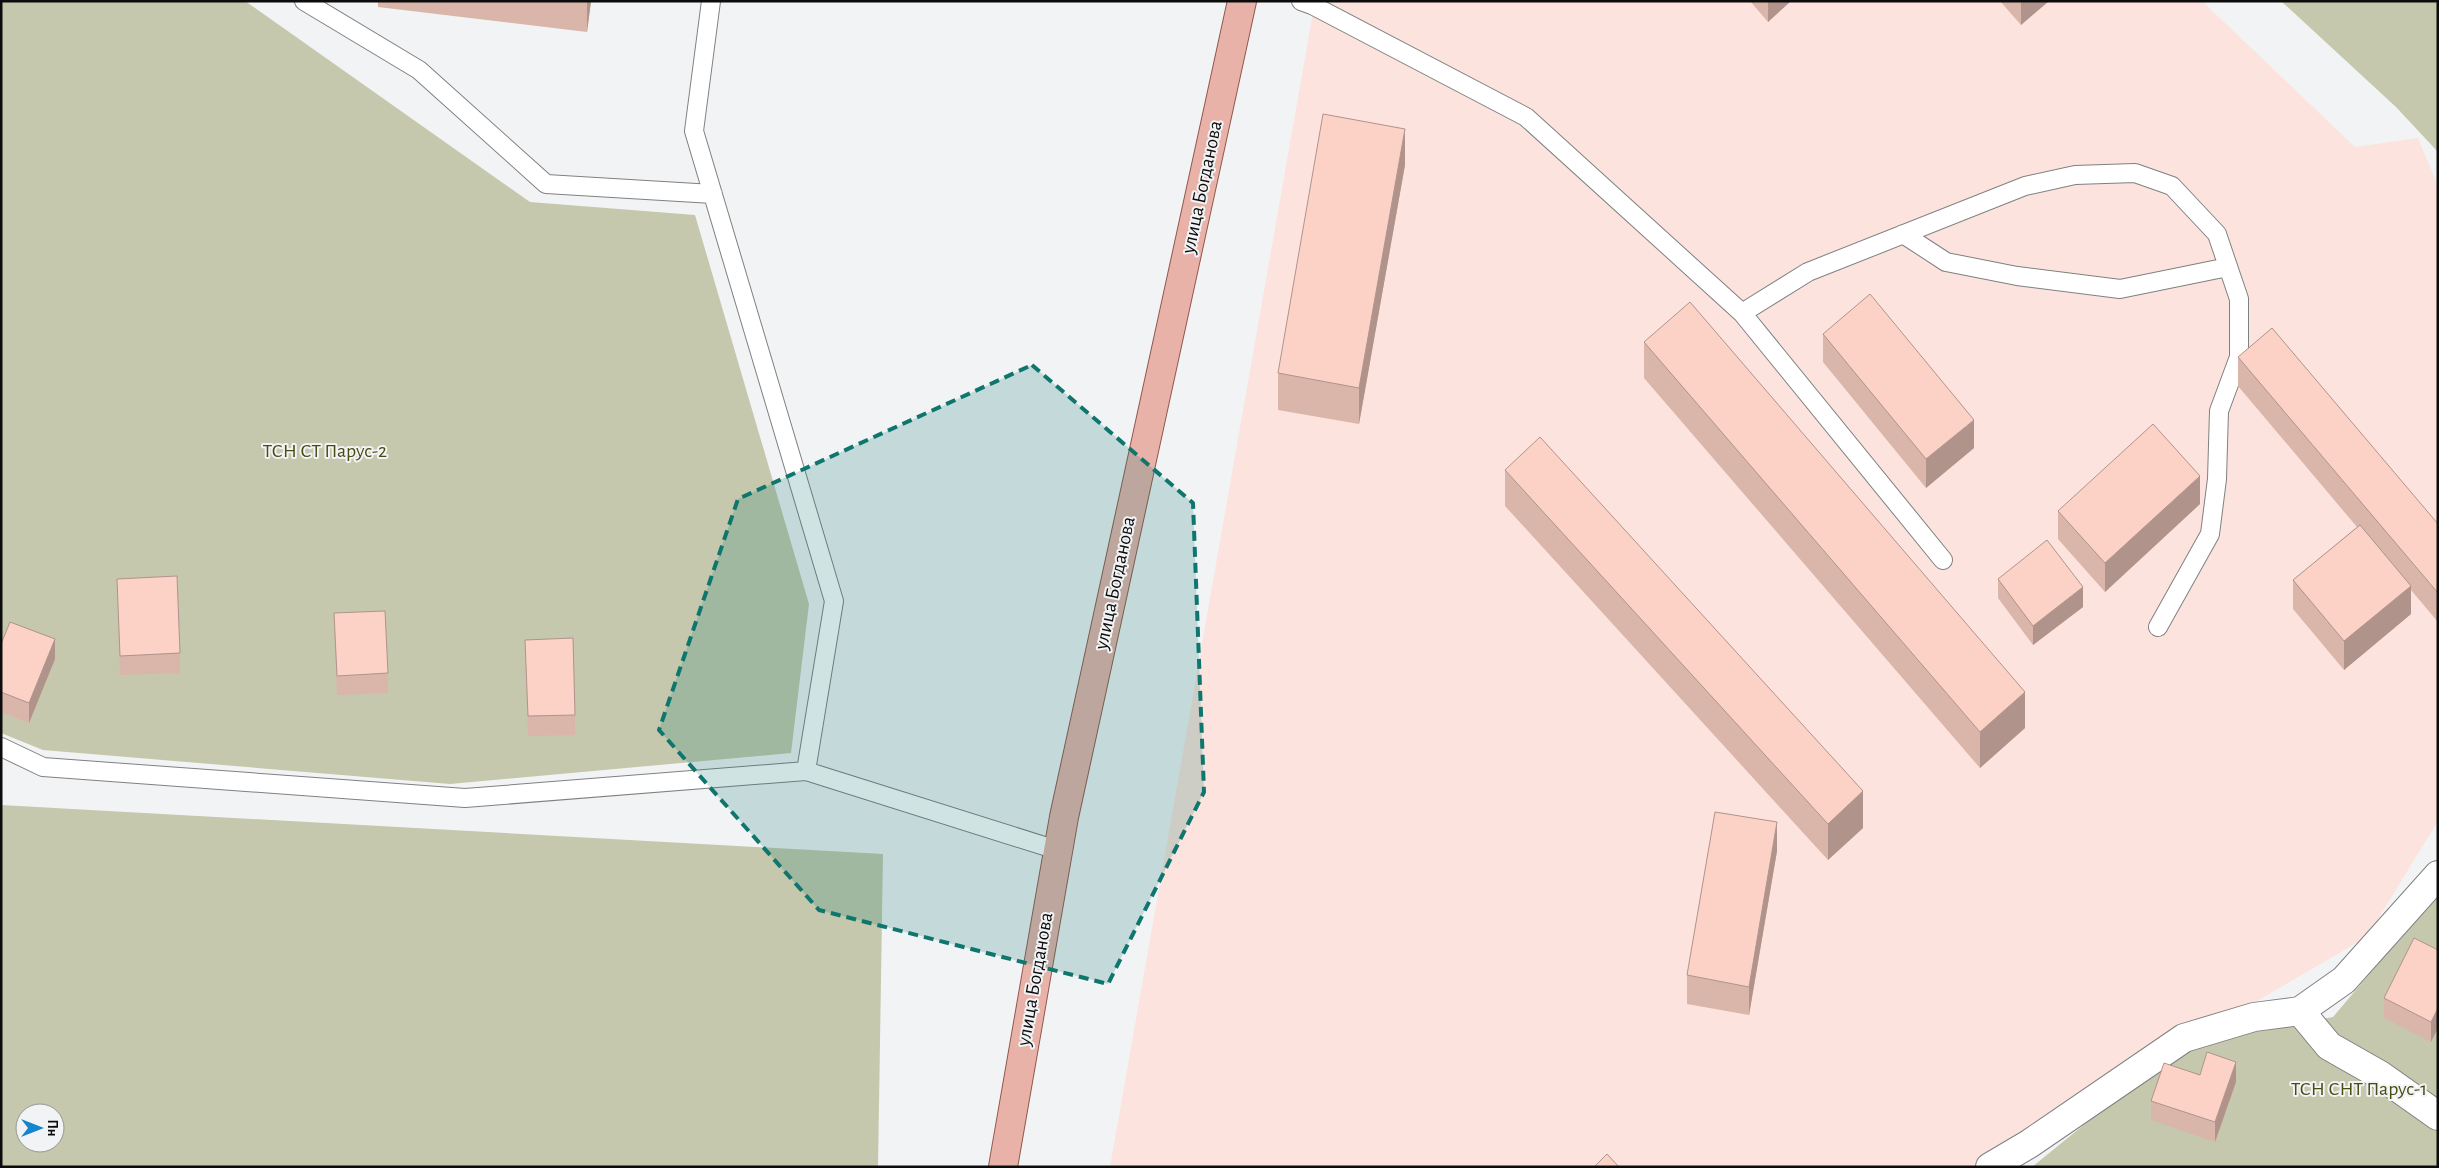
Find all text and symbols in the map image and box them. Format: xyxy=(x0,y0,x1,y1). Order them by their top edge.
street label: улица Богданова xyxy=(1178,119,1226,256)
park label: ТСН СТ Парус-2 xyxy=(263,441,387,461)
street label: улица Богданова xyxy=(1091,515,1139,652)
street label: улица Богданова xyxy=(1013,911,1057,1048)
park label: ТСН СНТ Парус-1 xyxy=(2291,1079,2427,1099)
north arrow xyxy=(15,1103,65,1153)
text: Пн xyxy=(45,1119,59,1137)

